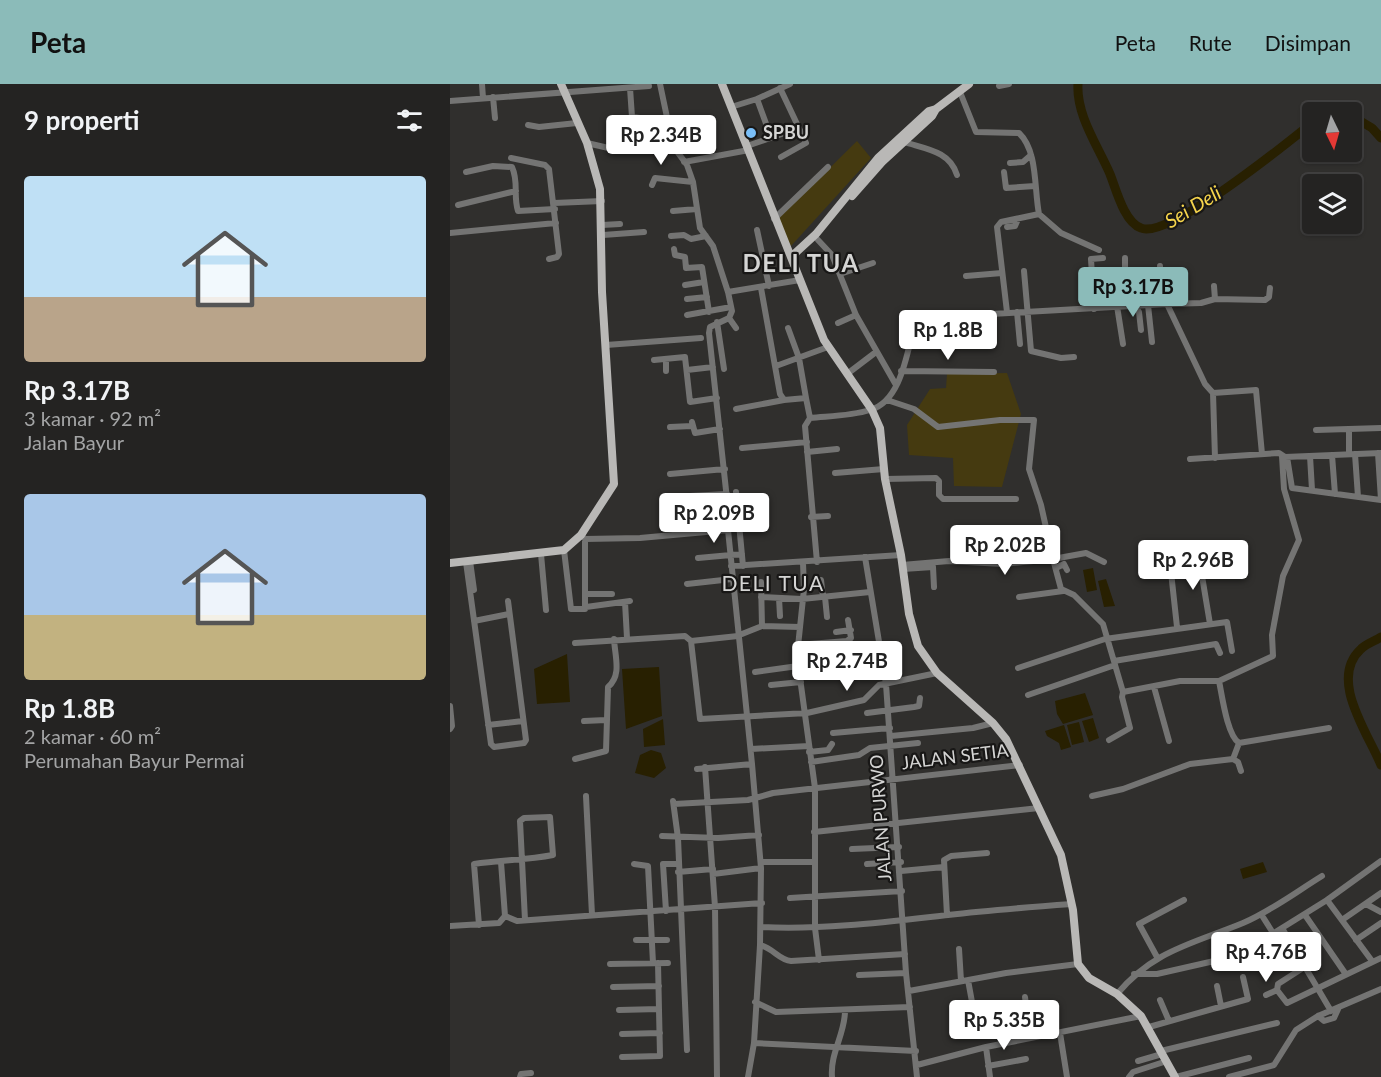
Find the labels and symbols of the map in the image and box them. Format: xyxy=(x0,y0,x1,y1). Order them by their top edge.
north arrow xyxy=(1302,102,1362,162)
pin: Rp 2.34B xyxy=(599,115,723,166)
place label: SPBU xyxy=(763,121,809,143)
marker: SPBU xyxy=(744,126,758,140)
water label: Sei Deli xyxy=(1160,180,1225,232)
district label: DELI TUA xyxy=(742,248,860,277)
pin: Rp 3.17B xyxy=(1071,267,1195,318)
pin: Rp 1.8B xyxy=(893,310,1003,361)
pin: Rp 2.09B xyxy=(652,493,776,544)
pin: Rp 2.02B xyxy=(943,525,1067,576)
pin: Rp 2.96B xyxy=(1131,540,1255,591)
district label: DELI TUA xyxy=(721,570,825,595)
pin: Rp 2.74B xyxy=(785,641,909,692)
street label: JALAN SETIA xyxy=(900,738,1010,773)
street label: JALAN PURWO xyxy=(865,754,895,882)
pin: Rp 4.76B xyxy=(1204,932,1328,983)
pin: Rp 5.35B xyxy=(942,1000,1066,1051)

